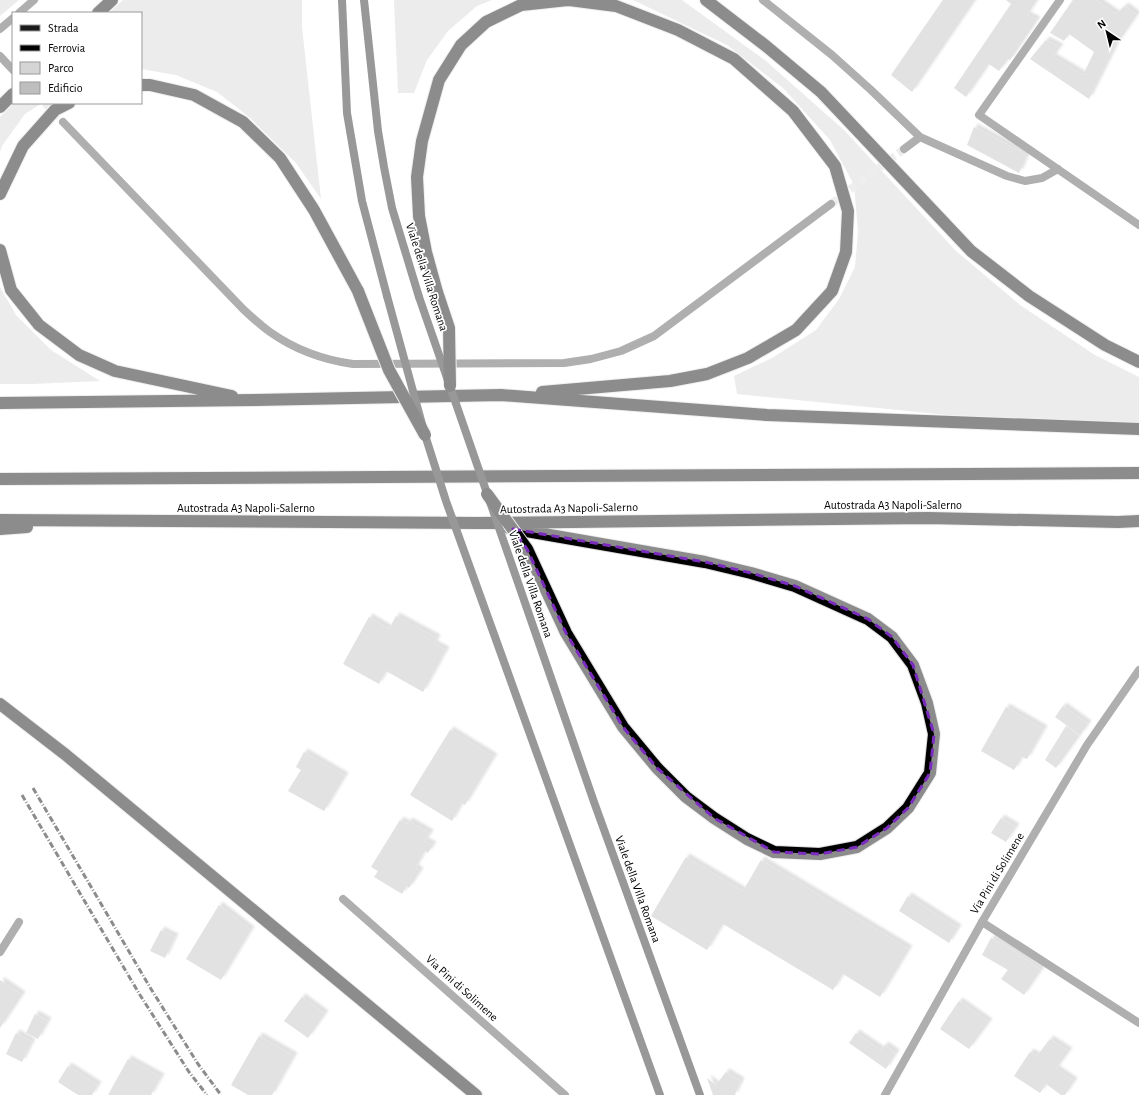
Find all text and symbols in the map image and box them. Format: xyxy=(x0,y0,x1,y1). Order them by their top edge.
legend xyxy=(12,12,142,104)
north arrow xyxy=(1087,12,1127,52)
text: N xyxy=(1095,18,1108,31)
text: Strada xyxy=(48,22,79,34)
text: Ferrovia xyxy=(48,42,86,54)
text: Parco xyxy=(48,62,74,74)
text: Edificio xyxy=(48,82,83,94)
street label: Viale della Villa Romana xyxy=(404,222,450,333)
street label: Autostrada A3 Napoli-Salerno xyxy=(824,499,962,511)
street label: Autostrada A3 Napoli-Salerno xyxy=(500,501,638,515)
street label: Autostrada A3 Napoli-Salerno xyxy=(177,502,315,514)
street label: Viale della Villa Romana xyxy=(507,529,555,640)
street label: Via Pini di Solimene xyxy=(968,830,1026,916)
street label: Viale della Villa Romana xyxy=(613,834,663,944)
street label: Via Pini di Solimene xyxy=(424,953,500,1023)

